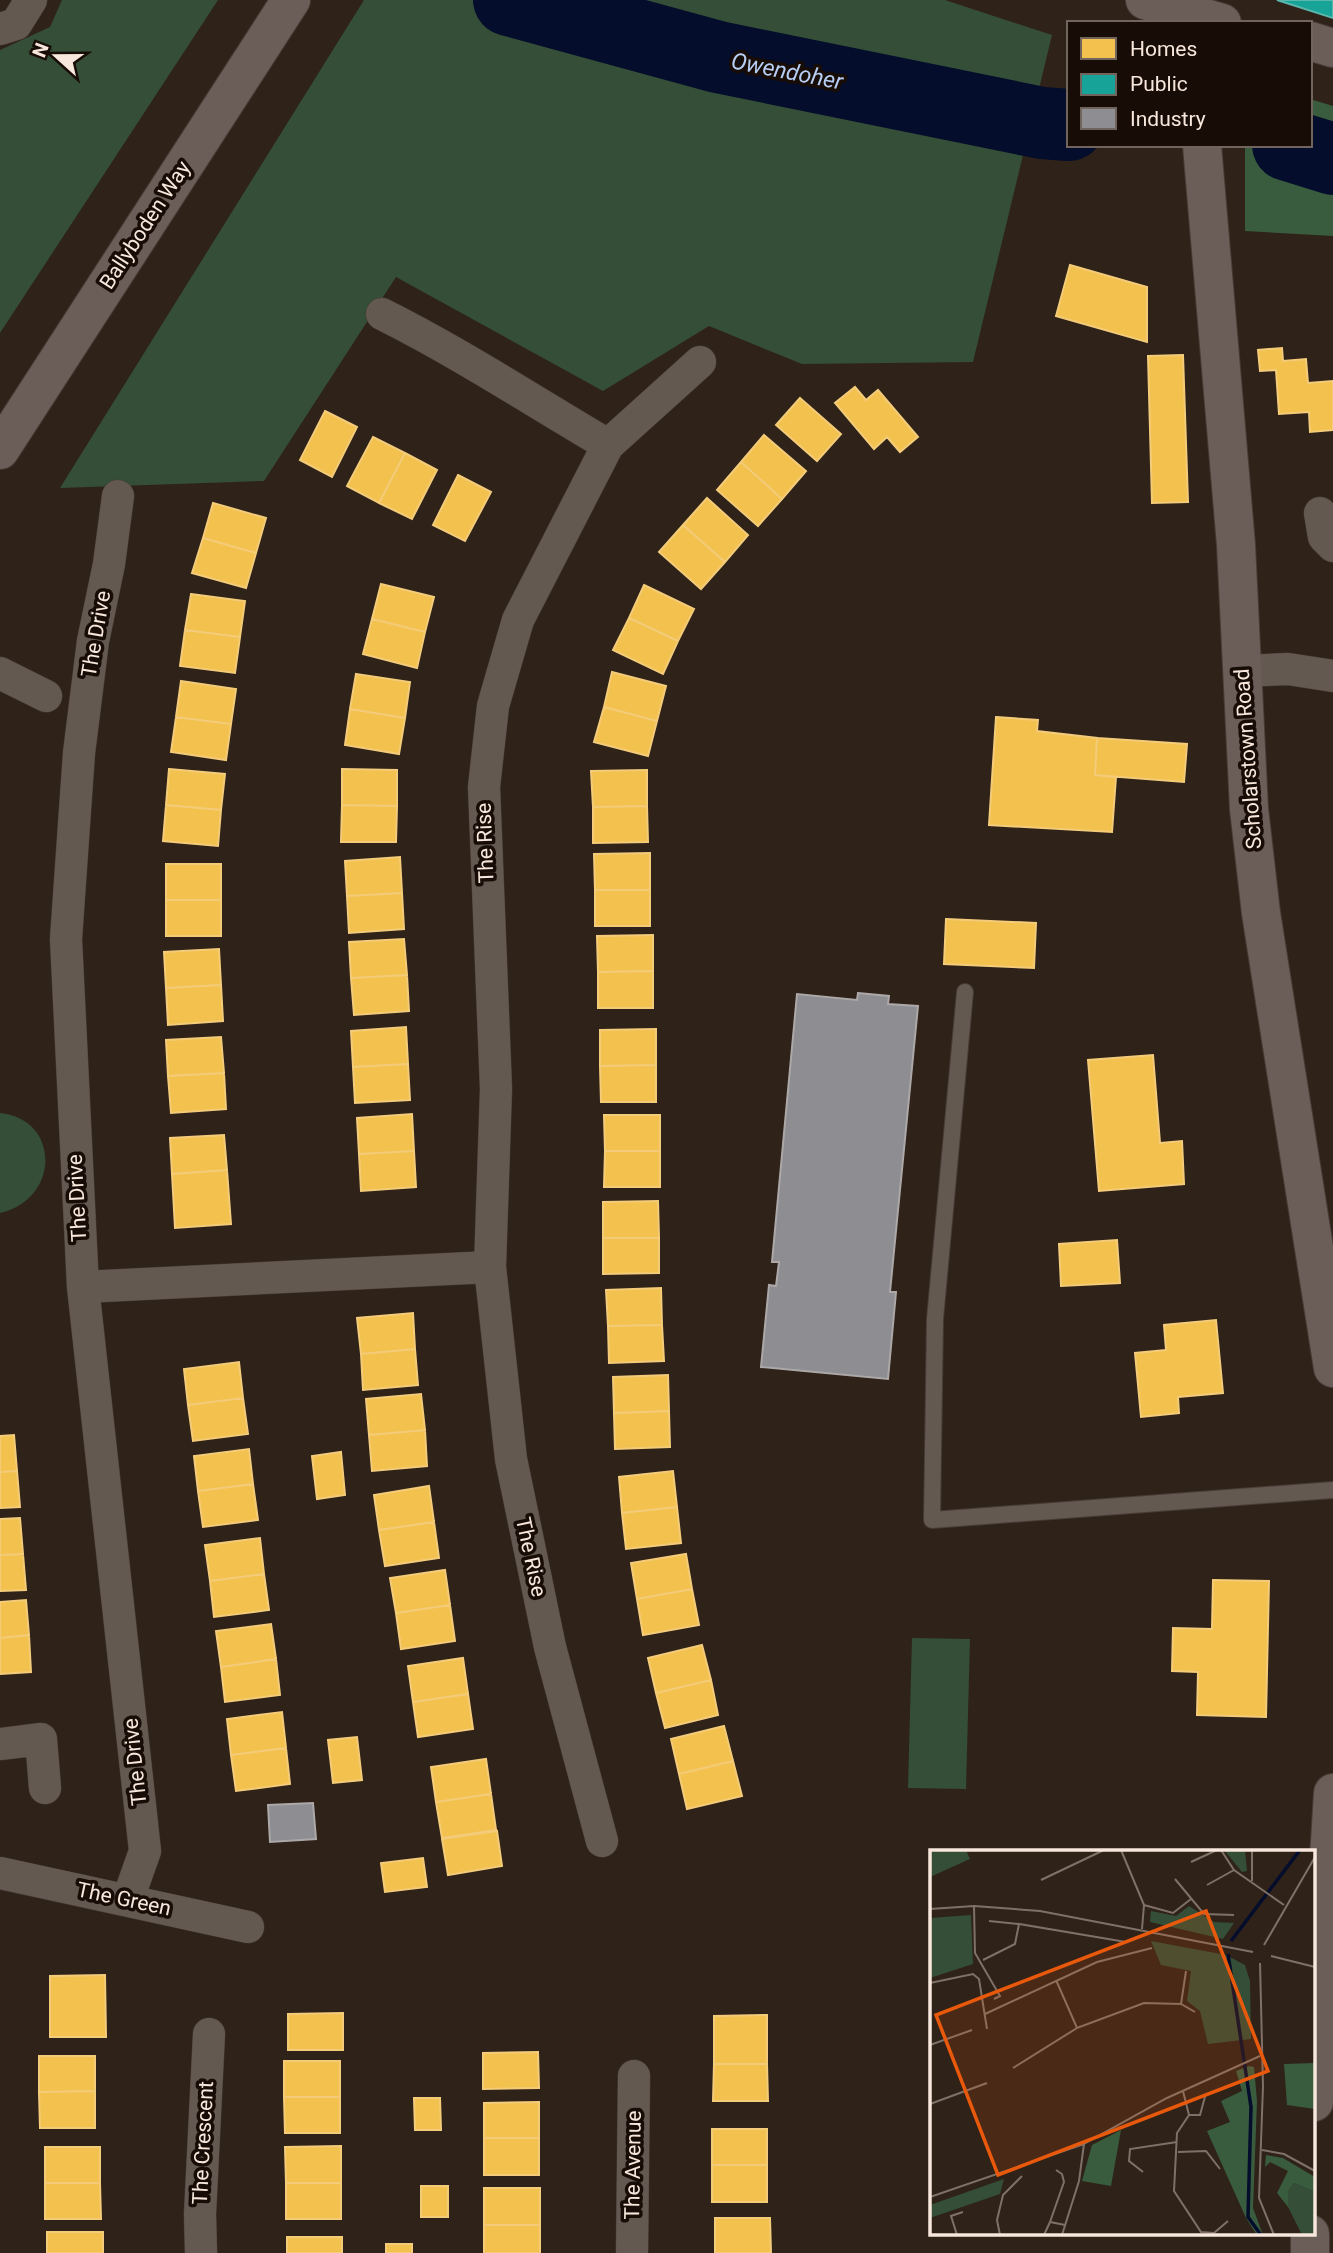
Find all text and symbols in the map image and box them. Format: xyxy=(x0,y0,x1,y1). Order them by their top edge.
north arrow xyxy=(21,21,91,91)
legend xyxy=(1067,21,1312,147)
text: Homes xyxy=(1130,37,1197,61)
text: N xyxy=(27,40,54,60)
water label: Owendoher xyxy=(729,47,846,96)
text: Public xyxy=(1130,72,1188,96)
text: Industry xyxy=(1130,107,1206,131)
street label: Ballyboden Way xyxy=(95,156,195,293)
street label: The Drive xyxy=(77,589,115,679)
street label: Scholarstown Road xyxy=(1230,668,1266,850)
street label: The Rise xyxy=(472,802,498,884)
street label: The Drive xyxy=(63,1154,91,1242)
street label: The Rise xyxy=(511,1515,551,1599)
street label: The Drive xyxy=(118,1717,152,1807)
inset map xyxy=(930,1850,1316,2236)
street label: The Green xyxy=(75,1877,173,1921)
street label: The Crescent xyxy=(188,2081,218,2205)
street label: The Avenue xyxy=(620,2110,646,2220)

